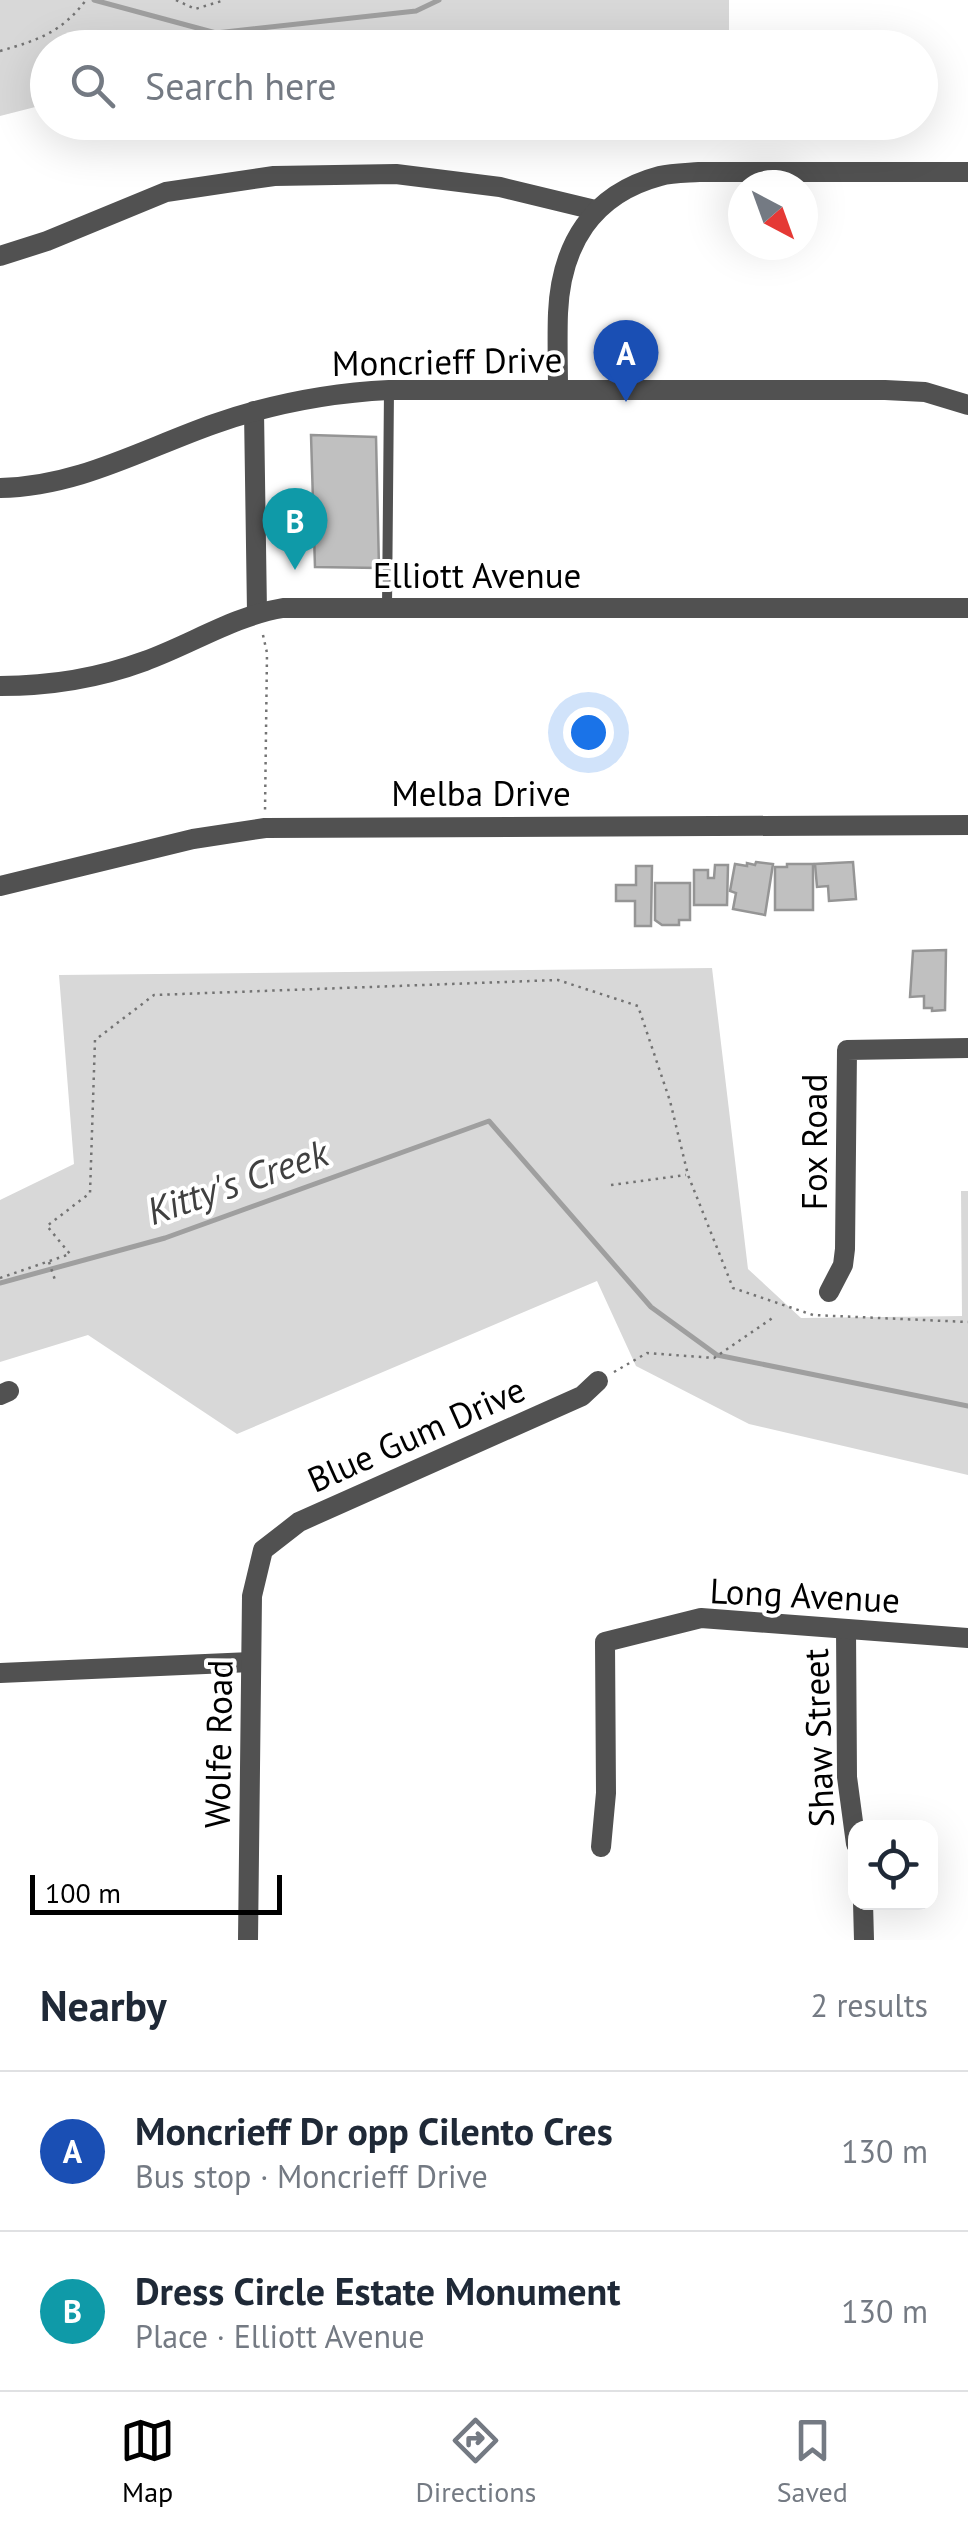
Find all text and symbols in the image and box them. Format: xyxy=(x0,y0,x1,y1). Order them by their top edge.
search box xyxy=(30,30,938,140)
icon: search xyxy=(65,58,120,113)
text: Search here xyxy=(145,61,337,110)
north arrow xyxy=(728,170,818,260)
pin: A xyxy=(594,320,658,402)
street label: Moncrieff Drive xyxy=(331,336,563,386)
pin: B xyxy=(262,488,328,570)
street label: Elliott Avenue xyxy=(373,552,581,598)
your location xyxy=(563,707,614,758)
street label: Melba Drive xyxy=(391,770,571,816)
street label: Fox Road xyxy=(791,1074,837,1210)
water label: Kitty's Creek xyxy=(140,1127,336,1235)
street label: Blue Gum Drive xyxy=(300,1366,532,1502)
street label: Long Avenue xyxy=(709,1567,901,1623)
street label: Shaw Street xyxy=(792,1648,844,1828)
street label: Wolfe Road xyxy=(194,1659,242,1829)
map controls xyxy=(848,1820,938,1910)
button: locate xyxy=(848,1820,938,1910)
scale bar xyxy=(30,1870,282,1914)
text: 100 m xyxy=(45,1874,121,1911)
text: Nearby xyxy=(40,1978,167,2033)
text: 2 results xyxy=(810,1984,928,2026)
text: Moncrieff Dr opp Cilento Cres xyxy=(135,2106,613,2155)
text: A xyxy=(63,2130,82,2172)
text: 130 m xyxy=(841,2130,928,2172)
text: Bus stop · Moncrieff Drive xyxy=(135,2155,488,2197)
text: Dress Circle Estate Monument xyxy=(135,2266,621,2315)
text: B xyxy=(63,2290,82,2332)
text: 130 m xyxy=(841,2290,928,2332)
text: Place · Elliott Avenue xyxy=(135,2315,424,2357)
tab: Map xyxy=(120,2413,175,2510)
tab: Directions xyxy=(415,2413,536,2510)
tab: Saved xyxy=(777,2413,848,2510)

